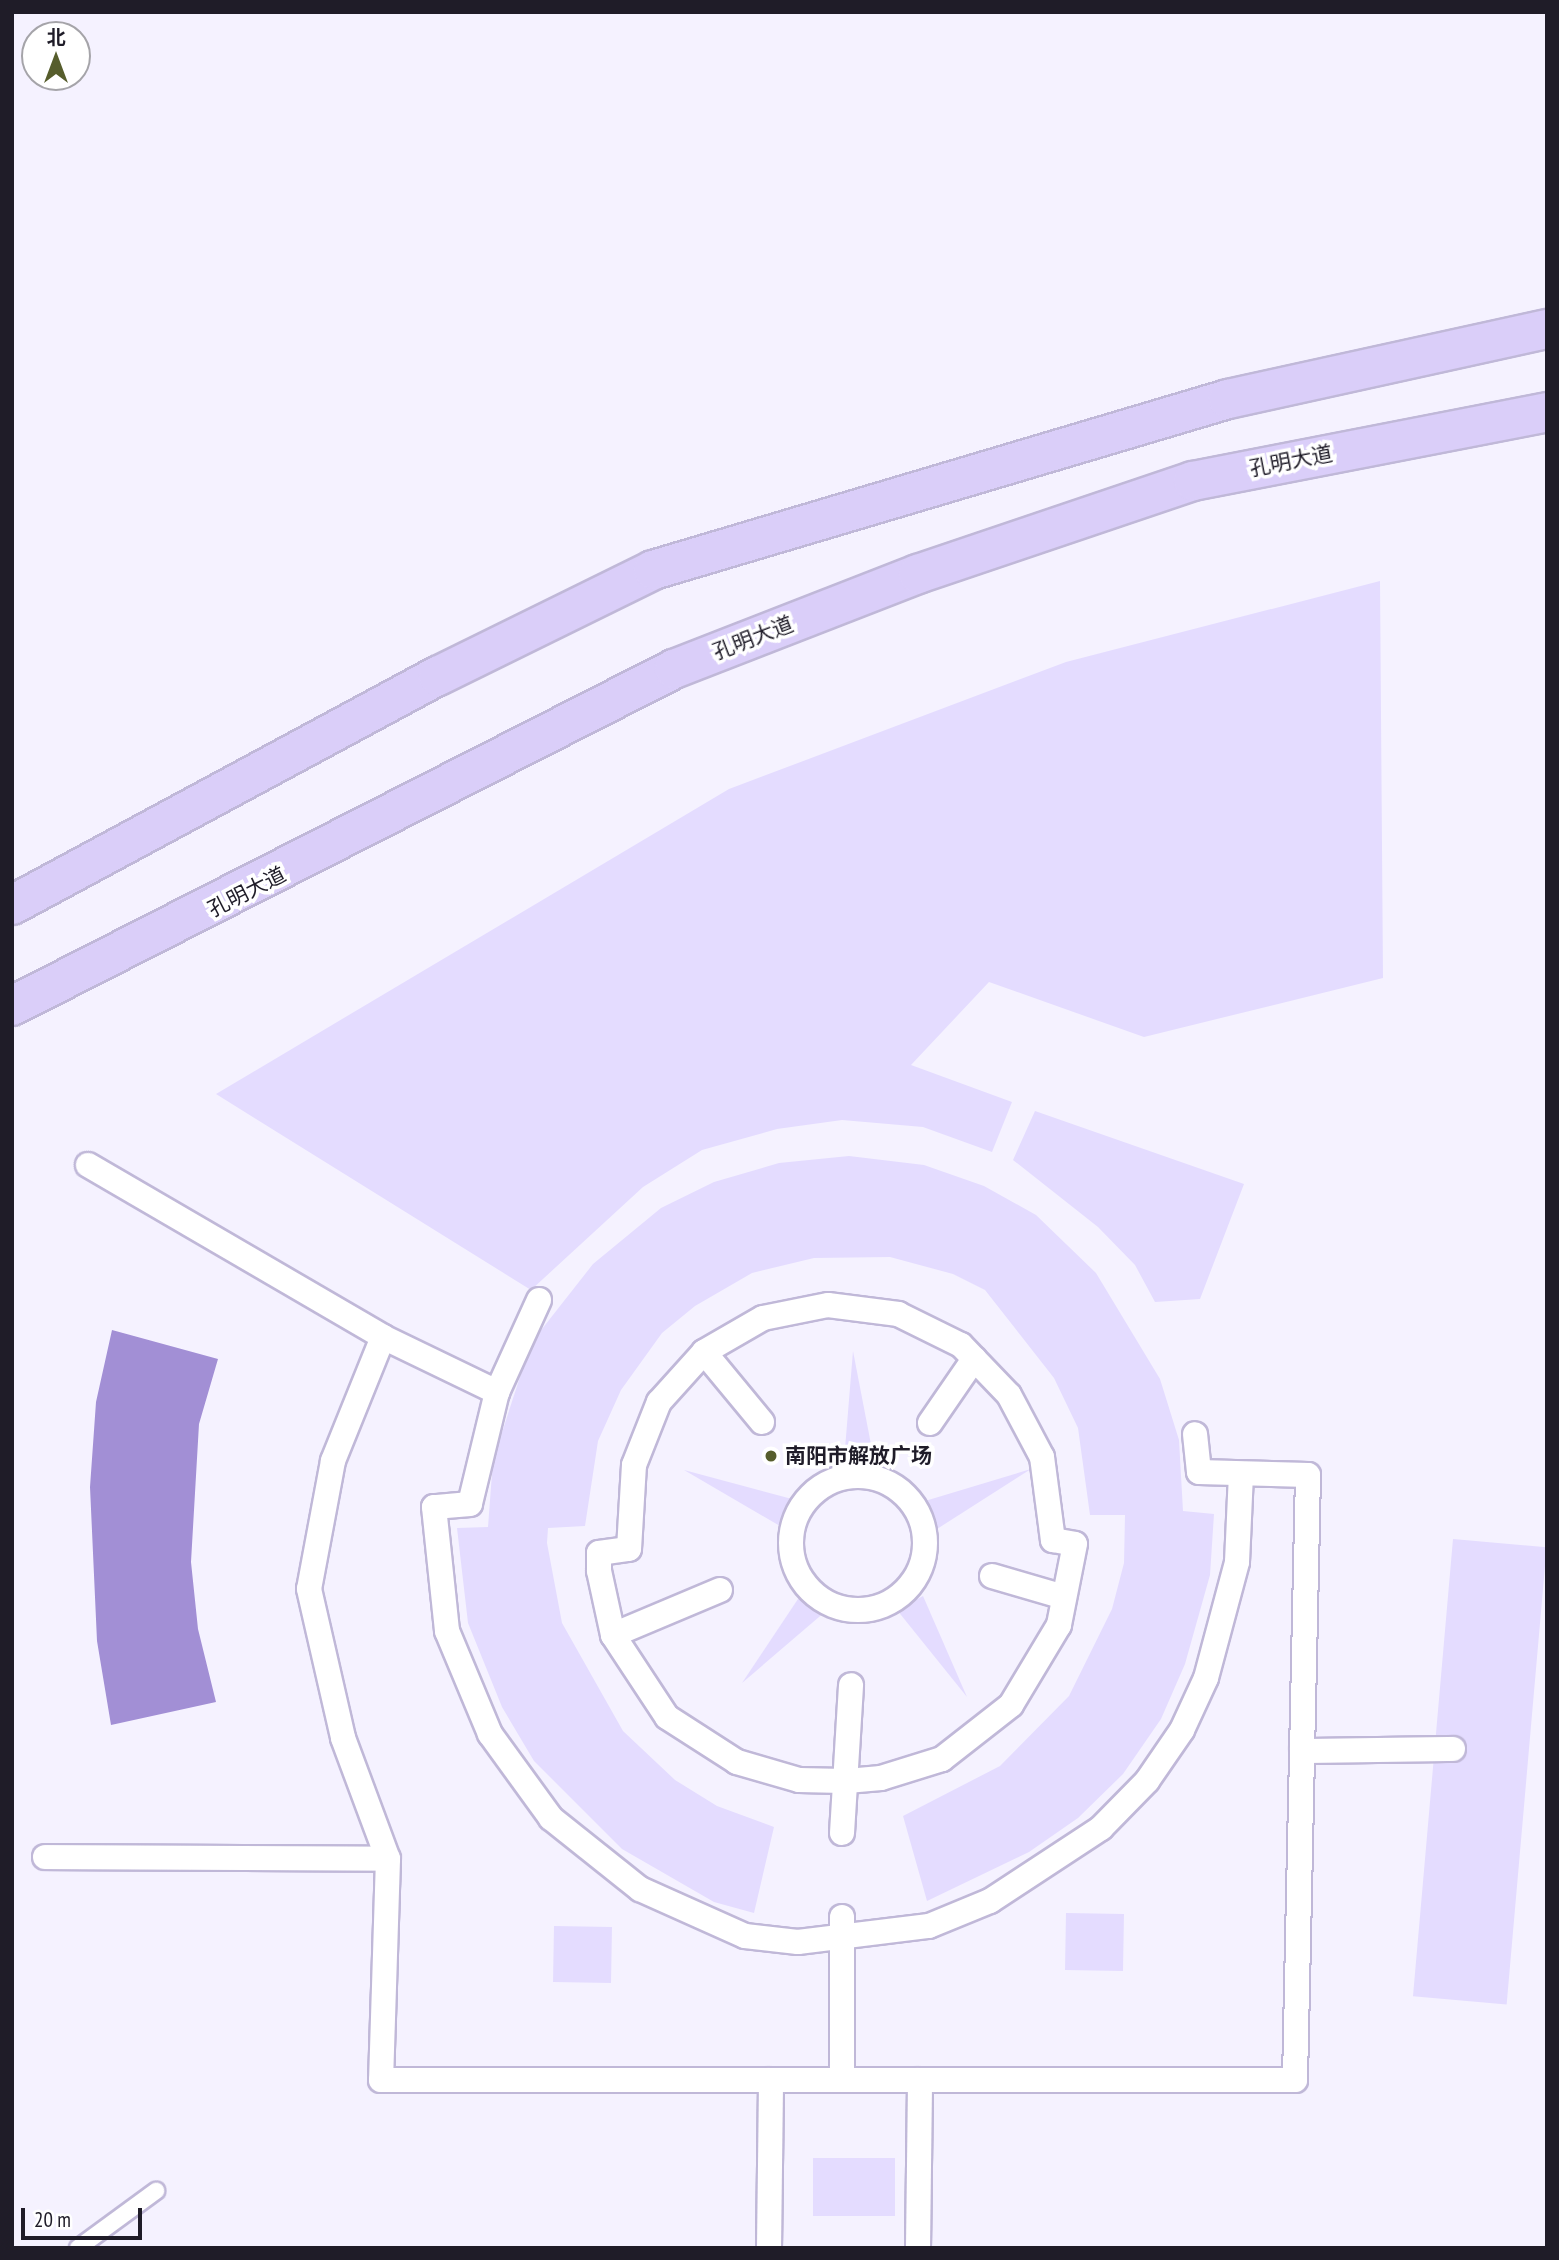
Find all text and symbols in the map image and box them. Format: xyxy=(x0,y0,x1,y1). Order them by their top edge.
north arrow xyxy=(21,21,91,91)
text: 北 xyxy=(46,25,66,49)
street label: 孔明大道 xyxy=(1247,441,1335,481)
street label: 孔明大道 xyxy=(709,611,797,665)
street label: 孔明大道 xyxy=(204,862,290,922)
place label: 南阳市解放广场 xyxy=(785,1443,932,1469)
marker: 南阳市解放广场 xyxy=(763,1448,779,1464)
scale bar xyxy=(24,2194,145,2238)
text: 20 m xyxy=(34,2206,71,2233)

